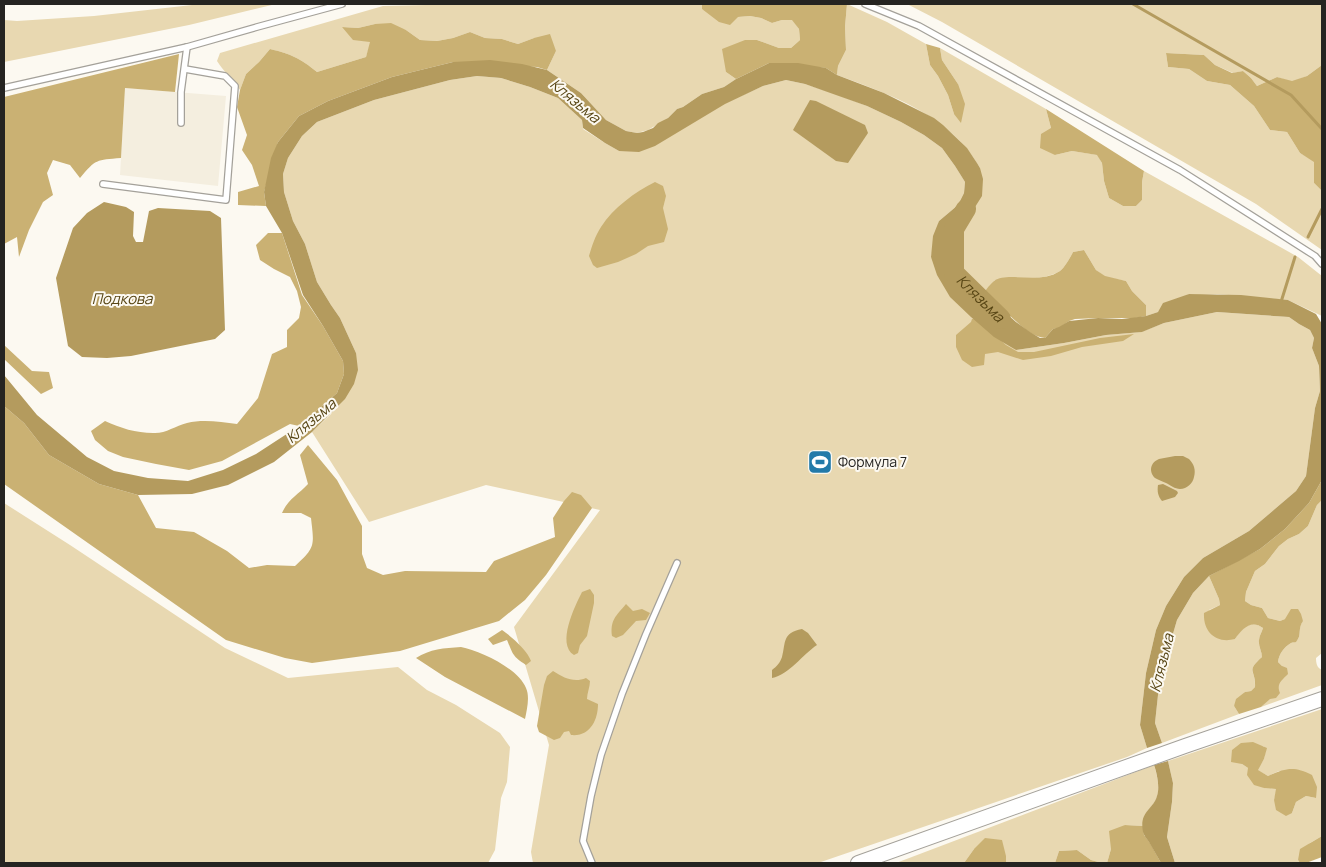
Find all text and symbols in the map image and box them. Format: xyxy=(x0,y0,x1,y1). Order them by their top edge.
water label: Клязьма xyxy=(546,73,605,128)
water label: Клязьма xyxy=(952,270,1010,327)
water label: Подкова xyxy=(92,288,153,309)
water label: Клязьма xyxy=(281,393,341,448)
sports icon: Формула 7 xyxy=(807,449,833,475)
place label: Формула 7 xyxy=(838,452,907,471)
water label: Клязьма xyxy=(1144,631,1179,694)

